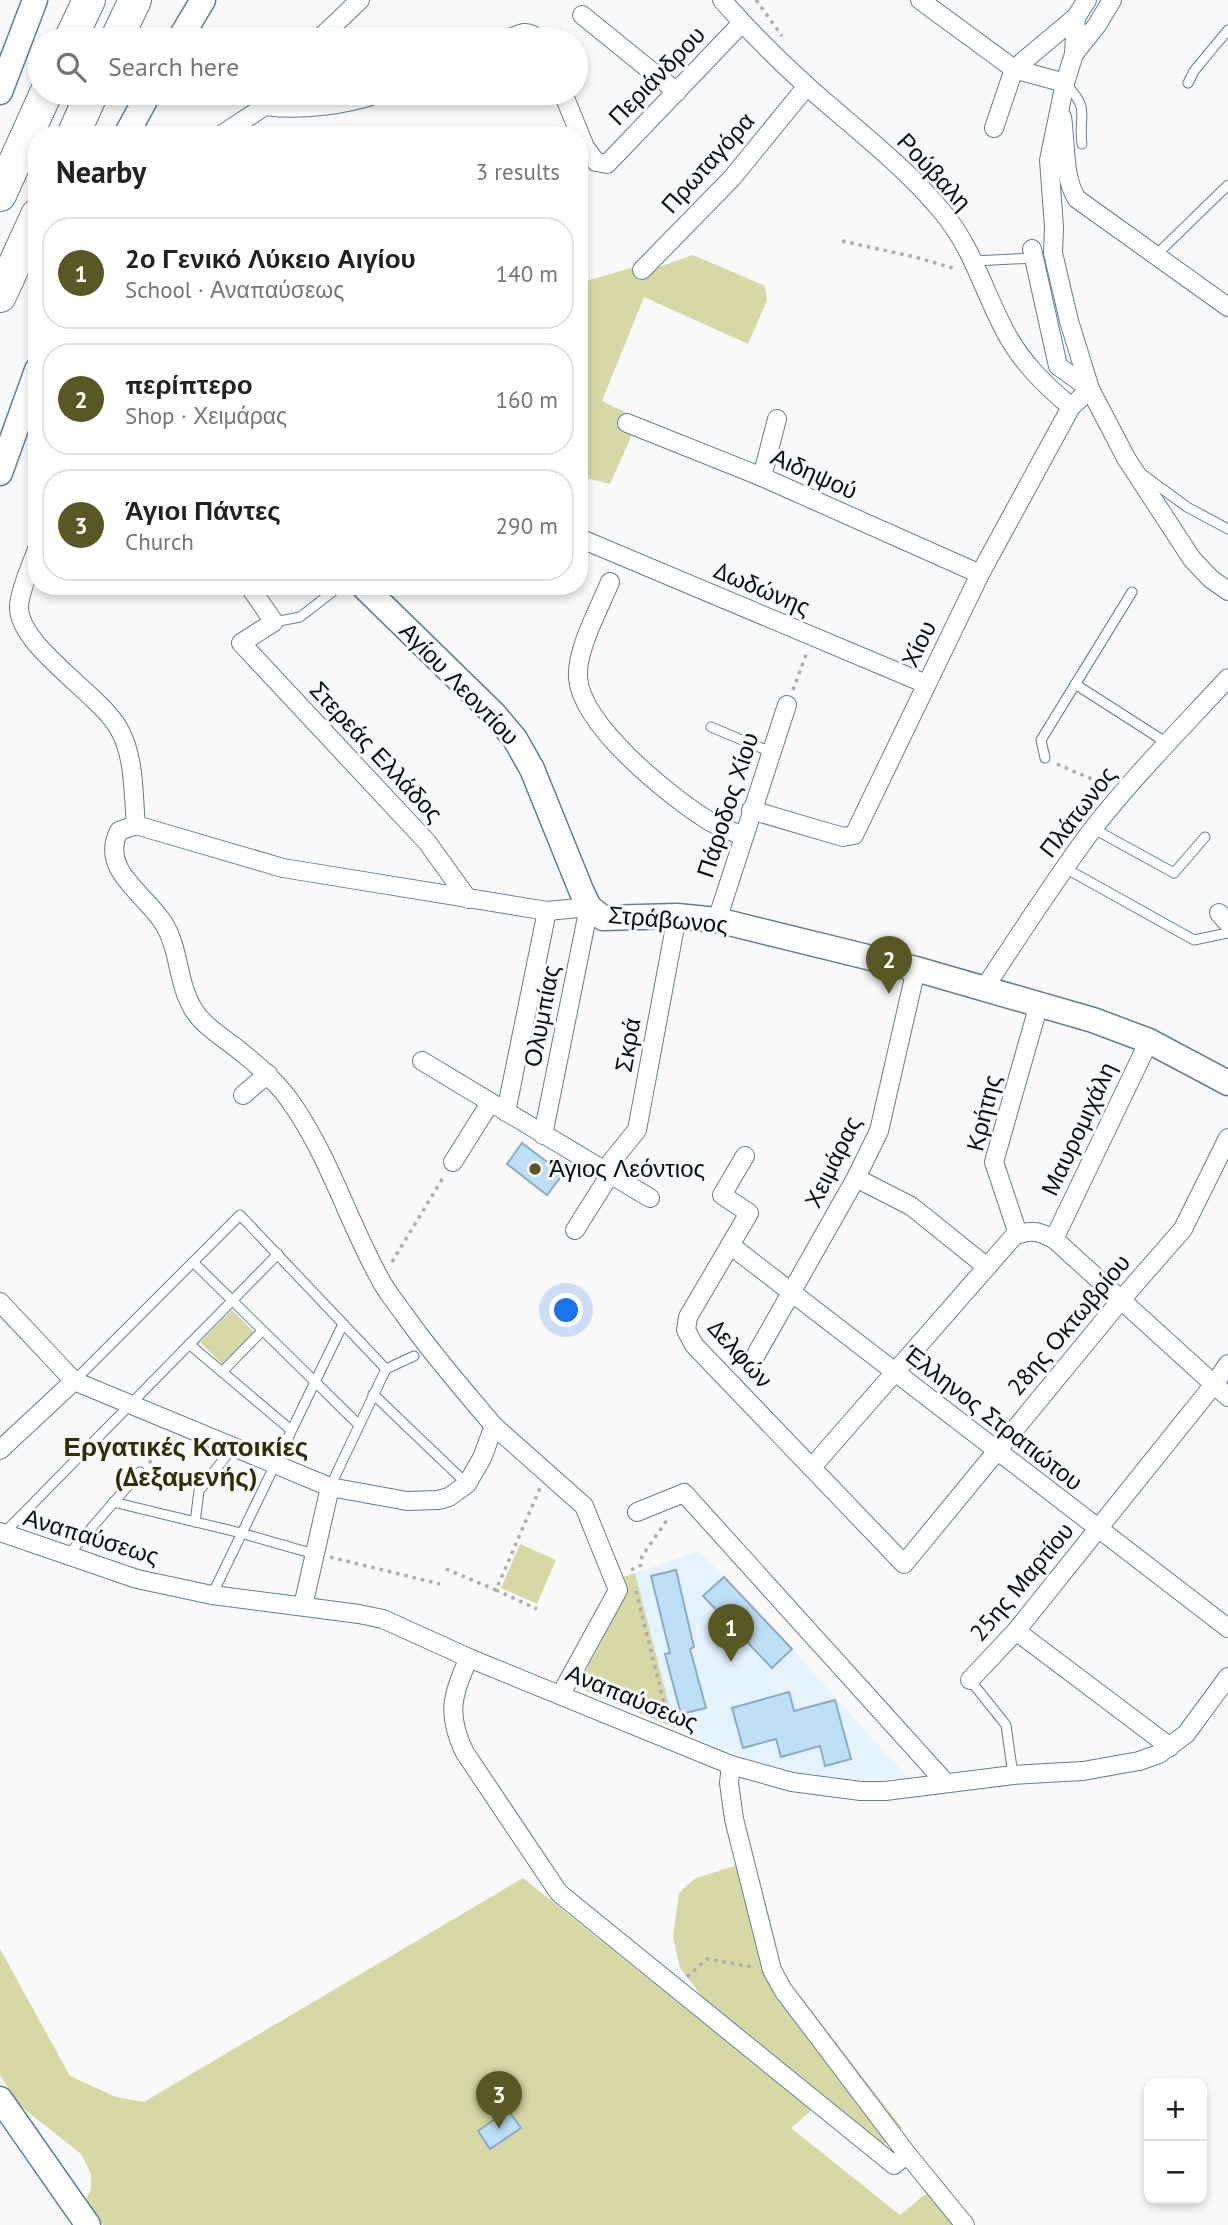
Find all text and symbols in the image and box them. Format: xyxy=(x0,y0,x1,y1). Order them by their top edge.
street label: Περιάνδρου xyxy=(602,19,712,132)
search box xyxy=(28,28,588,105)
icon: search xyxy=(52,48,90,86)
text: Search here xyxy=(108,50,239,83)
street label: Πρωταγόρα xyxy=(654,106,761,220)
street label: Ρούβαλη xyxy=(890,126,978,217)
text: Nearby xyxy=(56,152,146,191)
text: 3 results xyxy=(476,157,560,186)
text: 2ο Γενικό Λύκειο Αιγίου xyxy=(125,242,416,275)
text: 1 xyxy=(74,259,88,288)
text: 140 m xyxy=(496,259,558,288)
text: School · Αναπαύσεως xyxy=(125,275,344,304)
text: περίπτερο xyxy=(125,368,253,401)
text: 2 xyxy=(74,385,88,414)
text: 160 m xyxy=(496,385,558,414)
text: Shop · Χειμάρας xyxy=(125,401,287,430)
street label: Αιδηψού xyxy=(766,441,862,506)
text: Άγιοι Πάντες xyxy=(125,494,281,527)
text: 3 xyxy=(74,511,88,540)
text: 290 m xyxy=(496,511,558,540)
text: Church xyxy=(125,527,194,556)
street label: Δωδώνης xyxy=(709,554,815,623)
street label: Χίου xyxy=(894,615,943,672)
street label: Αγίου Λεοντίου xyxy=(393,616,526,752)
street label: Στερεάς Ελλάδος xyxy=(303,675,450,829)
street label: Πάροδος Χίου xyxy=(689,728,766,881)
street label: Πλάτωνος xyxy=(1032,760,1123,864)
street label: Στράβωνος xyxy=(607,899,729,940)
pin: 2 xyxy=(866,936,912,994)
street label: Ολυμπίας xyxy=(516,962,567,1070)
street label: Σκρά xyxy=(608,1015,648,1074)
street label: Μαυρομιχάλη xyxy=(1034,1057,1123,1200)
street label: Κρήτης xyxy=(959,1072,1008,1154)
street label: Χειμάρας xyxy=(797,1111,868,1213)
place label: Άγιος Λεόντιος xyxy=(549,1153,705,1184)
marker: Άγιος Λεόντιος xyxy=(527,1161,543,1177)
street label: 28ης Οκτωβρίου xyxy=(1000,1248,1137,1402)
your location xyxy=(549,1293,583,1327)
street label: Δελφών xyxy=(701,1313,779,1395)
street label: Έλληνος Στρατιώτου xyxy=(897,1337,1089,1497)
district label: Εργατικές Κατοικίες (Δεξαμενής) xyxy=(64,1430,308,1493)
street label: Αναπαύσεως xyxy=(20,1501,163,1572)
street label: 25ης Μαρτίου xyxy=(963,1516,1080,1648)
pin: 1 xyxy=(708,1604,754,1662)
street label: Αναπαύσεως xyxy=(561,1657,703,1738)
pin: 3 xyxy=(476,2071,522,2129)
map controls xyxy=(1144,2078,1207,2204)
button: + xyxy=(1144,2078,1207,2141)
button: − xyxy=(1144,2141,1207,2204)

